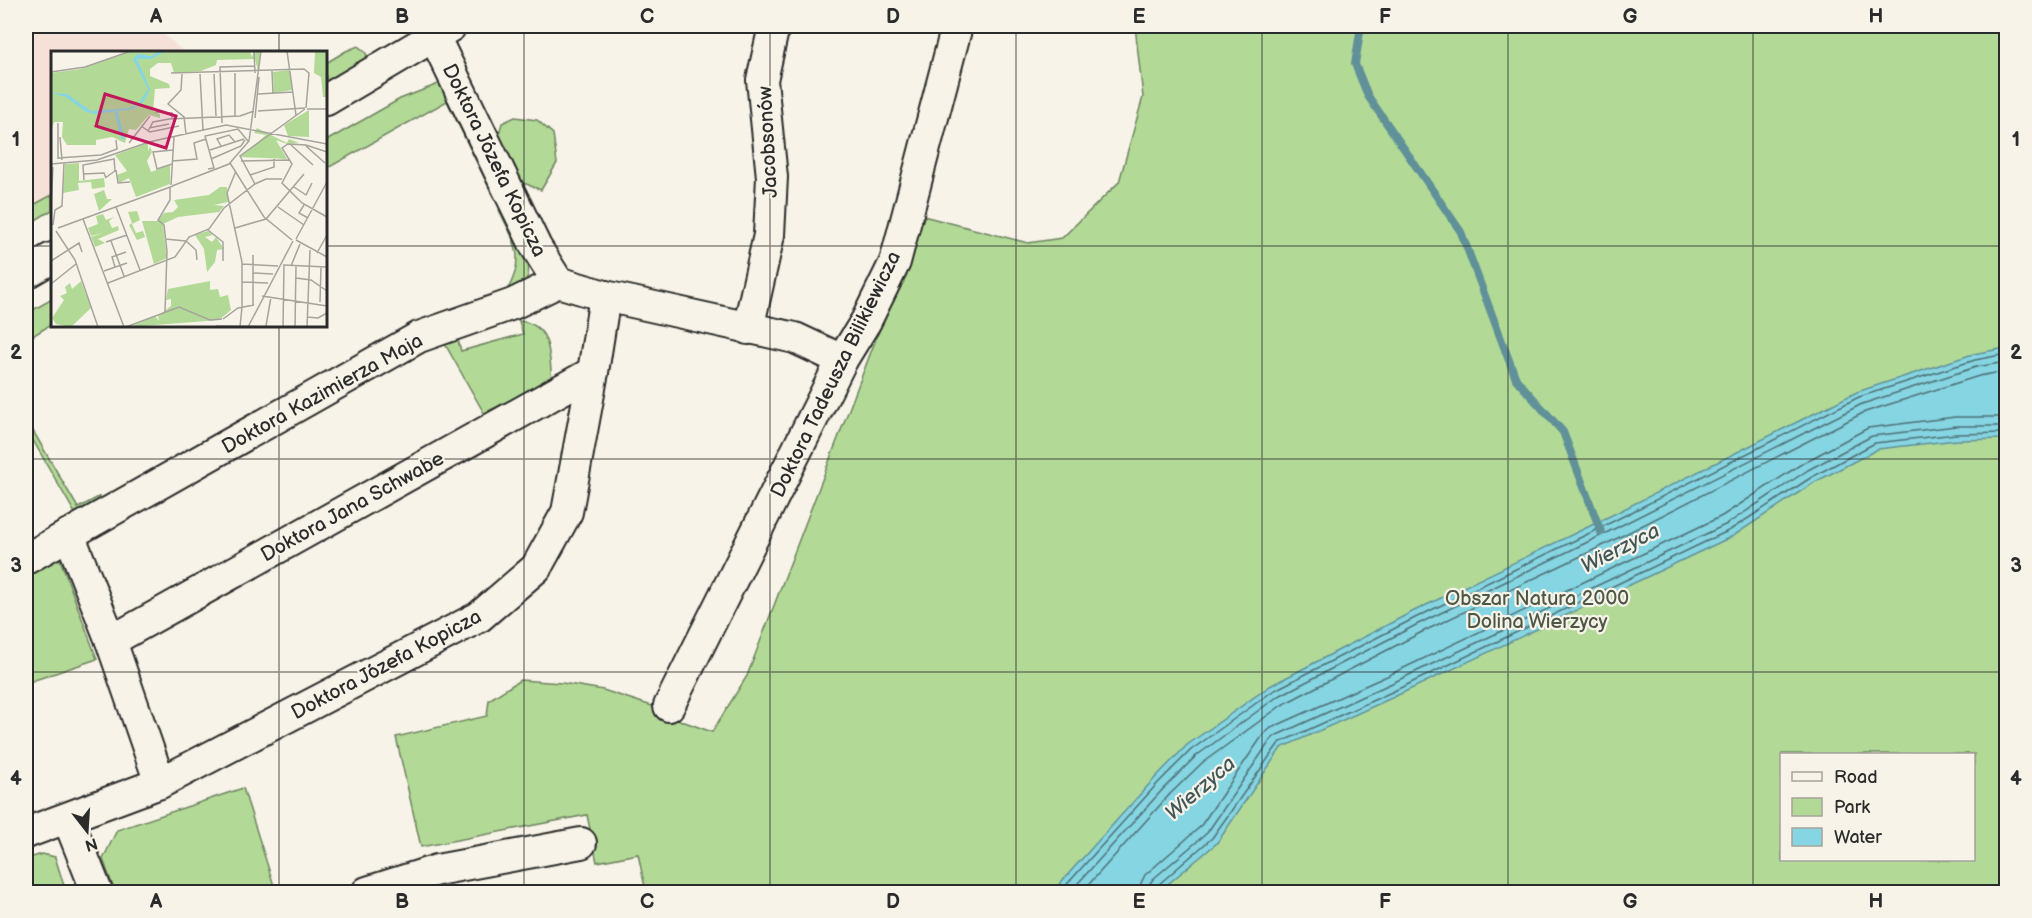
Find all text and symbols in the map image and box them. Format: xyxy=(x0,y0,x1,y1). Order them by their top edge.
text: A xyxy=(149,5,163,29)
text: B xyxy=(395,5,409,29)
text: C xyxy=(640,5,654,29)
text: D xyxy=(886,5,900,29)
text: E xyxy=(1133,5,1146,29)
text: F xyxy=(1379,5,1391,29)
text: G xyxy=(1623,5,1638,29)
text: H xyxy=(1869,5,1883,29)
inset map xyxy=(51,51,327,327)
street label: Doktora Józefa Kopicza xyxy=(437,60,551,261)
street label: Jacobsonów xyxy=(753,85,783,198)
text: 1 xyxy=(12,128,20,152)
text: 1 xyxy=(2012,128,2020,152)
street label: Doktora Tadeusza Bilikiewicza xyxy=(766,247,906,501)
street label: Doktora Kazimierza Maja xyxy=(218,329,427,459)
text: 2 xyxy=(10,341,22,365)
text: 2 xyxy=(2010,341,2022,365)
street label: Doktora Jana Schwabe xyxy=(257,446,448,567)
water label: Wierzyca xyxy=(1577,518,1664,579)
text: 3 xyxy=(10,554,22,578)
text: 3 xyxy=(2010,554,2022,578)
park label: Obszar Natura 2000 Dolina Wierzycy xyxy=(1445,587,1629,634)
street label: Doktora Józefa Kopicza xyxy=(287,605,486,725)
water label: Wierzyca xyxy=(1160,751,1241,826)
legend xyxy=(1780,753,1975,861)
text: 4 xyxy=(10,767,22,791)
text: Road xyxy=(1834,767,1878,788)
text: 4 xyxy=(2010,767,2022,791)
text: Park xyxy=(1834,797,1870,818)
north arrow xyxy=(57,801,117,861)
text: Water xyxy=(1834,827,1882,848)
text: N xyxy=(82,833,99,855)
text: A xyxy=(149,890,163,914)
text: B xyxy=(395,890,409,914)
text: C xyxy=(640,890,654,914)
text: D xyxy=(886,890,900,914)
text: E xyxy=(1133,890,1146,914)
text: F xyxy=(1379,890,1391,914)
text: G xyxy=(1623,890,1638,914)
text: H xyxy=(1869,890,1883,914)

